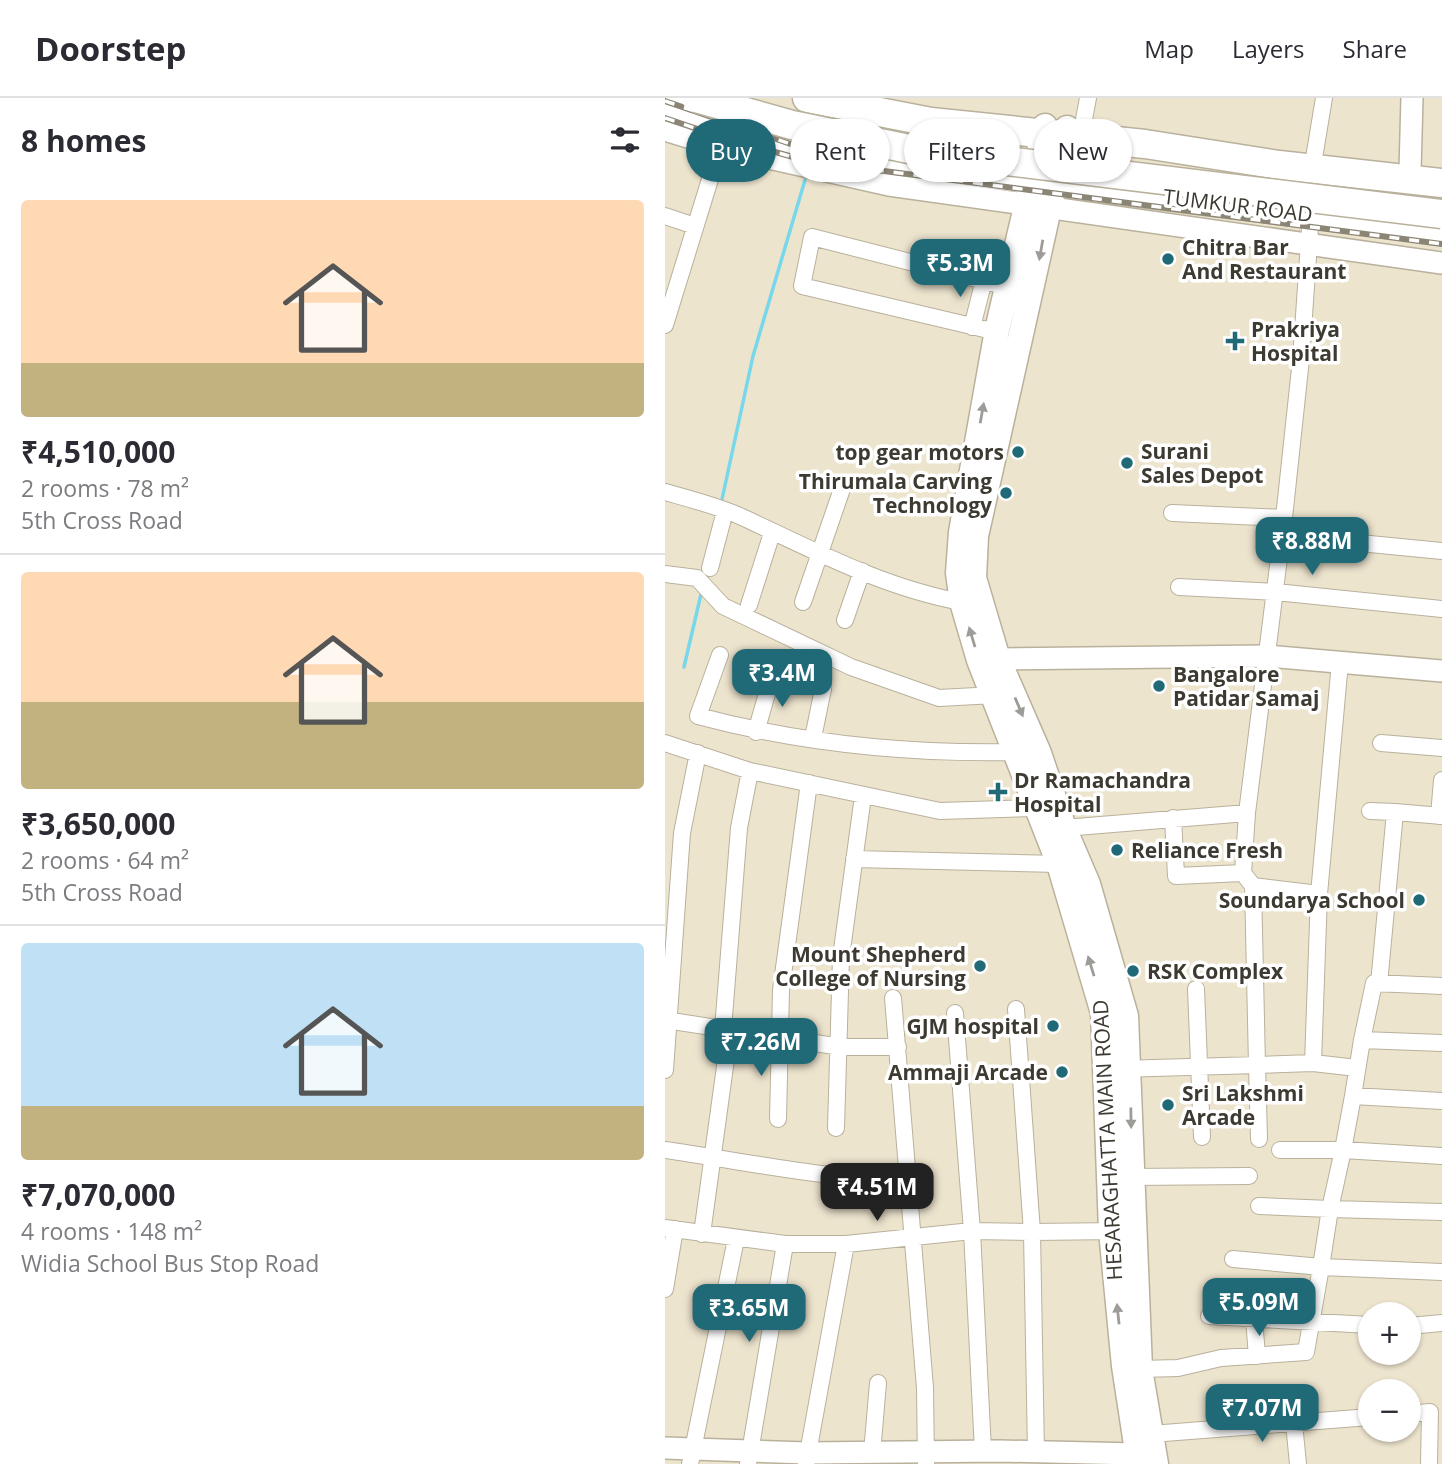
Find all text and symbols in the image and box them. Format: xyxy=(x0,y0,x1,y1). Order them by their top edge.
text: Doorstep xyxy=(35,26,186,71)
text: Map xyxy=(1144,32,1194,65)
text: Layers xyxy=(1232,32,1305,65)
text: Share xyxy=(1343,32,1407,65)
chip: Buy xyxy=(686,119,776,182)
chip: Rent xyxy=(790,119,890,182)
chip: Filters xyxy=(904,119,1020,182)
chip: New xyxy=(1034,119,1132,182)
text: 8 homes xyxy=(21,120,146,161)
icon: filters xyxy=(606,121,644,159)
street label: TUMKUR ROAD xyxy=(1162,182,1314,228)
place label: Chitra Bar And Restaurant xyxy=(1182,233,1346,285)
one-way arrow xyxy=(1036,239,1047,261)
pin: ₹5.3M xyxy=(911,240,1009,299)
icon: home xyxy=(270,245,396,371)
text: ₹5.3M xyxy=(926,246,994,278)
marker: Chitra Bar And Restaurant xyxy=(1160,251,1176,267)
place label: Prakriya Hospital xyxy=(1251,315,1340,367)
marker: Prakriya Hospital xyxy=(1225,331,1245,351)
one-way arrow xyxy=(977,402,988,424)
text: ₹4,510,000 xyxy=(21,431,175,472)
place label: Surani Sales Depot xyxy=(1141,437,1263,489)
place label: top gear motors xyxy=(835,438,1004,466)
marker: top gear motors xyxy=(1010,444,1026,460)
marker: Surani Sales Depot xyxy=(1119,455,1135,471)
place label: Thirumala Carving Technology xyxy=(799,467,992,519)
text: 2 rooms · 78 m² xyxy=(21,472,189,504)
marker: Thirumala Carving Technology xyxy=(998,485,1014,501)
text: 5th Cross Road xyxy=(21,504,183,536)
pin: ₹8.88M xyxy=(1255,518,1369,577)
text: ₹8.88M xyxy=(1272,524,1352,556)
icon: home xyxy=(270,617,396,743)
one-way arrow xyxy=(967,626,977,647)
pin: ₹3.4M xyxy=(733,650,831,709)
text: ₹3.4M xyxy=(748,656,816,688)
place label: Bangalore Patidar Samaj xyxy=(1173,660,1319,712)
marker: Bangalore Patidar Samaj xyxy=(1151,678,1167,694)
one-way arrow xyxy=(1014,697,1025,718)
place label: Dr Ramachandra Hospital xyxy=(1014,766,1191,818)
marker: Dr Ramachandra Hospital xyxy=(988,782,1008,802)
text: ₹3,650,000 xyxy=(21,803,175,844)
place label: Reliance Fresh xyxy=(1131,836,1283,864)
marker: Reliance Fresh xyxy=(1109,842,1125,858)
text: 2 rooms · 64 m² xyxy=(21,844,189,876)
text: 5th Cross Road xyxy=(21,876,183,908)
place label: Soundarya School xyxy=(1219,886,1405,914)
marker: Soundarya School xyxy=(1411,892,1427,908)
place label: Mount Shepherd College of Nursing xyxy=(775,940,966,992)
one-way arrow xyxy=(1086,955,1096,976)
place label: RSK Complex xyxy=(1147,957,1284,985)
marker: Mount Shepherd College of Nursing xyxy=(972,958,988,974)
marker: RSK Complex xyxy=(1125,963,1141,979)
icon: home xyxy=(270,988,396,1114)
street label: HESARAGHATTA MAIN ROAD xyxy=(1086,999,1128,1281)
place label: GJM hospital xyxy=(906,1012,1039,1040)
pin: ₹7.26M xyxy=(704,1018,818,1078)
marker: GJM hospital xyxy=(1045,1018,1061,1034)
text: ₹7.26M xyxy=(721,1025,801,1057)
place label: Ammaji Arcade xyxy=(888,1058,1048,1086)
marker: Ammaji Arcade xyxy=(1054,1064,1070,1080)
place label: Sri Lakshmi Arcade xyxy=(1182,1079,1304,1131)
marker: Sri Lakshmi Arcade xyxy=(1160,1097,1176,1113)
one-way arrow xyxy=(1125,1107,1136,1129)
pin: ₹4.51M xyxy=(820,1164,934,1223)
text: ₹4.51M xyxy=(837,1170,917,1202)
text: ₹7,070,000 xyxy=(21,1174,175,1215)
text: 4 rooms · 148 m² xyxy=(21,1215,202,1247)
text: Widia School Bus Stop Road xyxy=(21,1247,319,1279)
pin: ₹5.09M xyxy=(1202,1278,1316,1338)
pin: ₹3.65M xyxy=(692,1284,806,1344)
text: ₹5.09M xyxy=(1219,1285,1299,1317)
text: ₹3.65M xyxy=(709,1291,789,1323)
one-way arrow xyxy=(1113,1302,1124,1324)
map controls xyxy=(1358,1302,1421,1442)
button: + xyxy=(1358,1302,1421,1365)
button: − xyxy=(1358,1379,1421,1442)
pin: ₹7.07M xyxy=(1205,1384,1319,1444)
text: ₹7.07M xyxy=(1222,1391,1302,1423)

